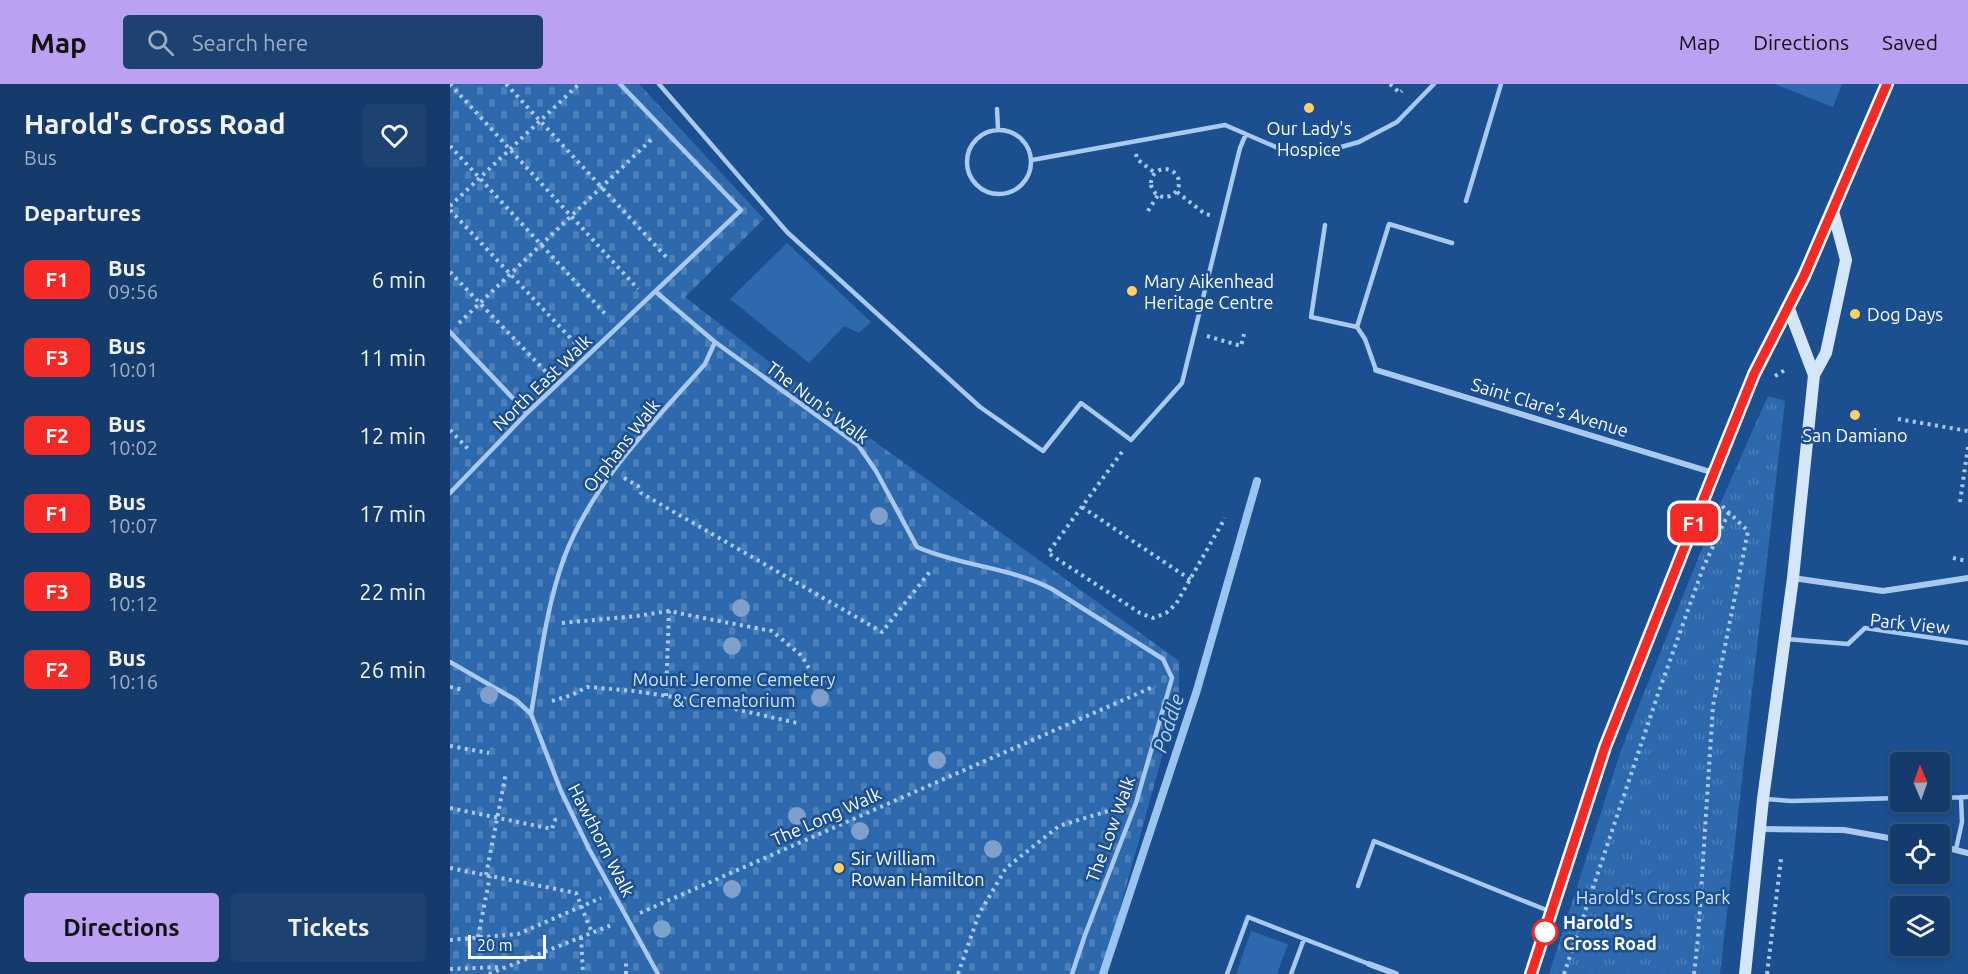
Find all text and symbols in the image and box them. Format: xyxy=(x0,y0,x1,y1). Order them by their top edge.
search box xyxy=(123,15,543,69)
icon: search xyxy=(144,26,177,59)
text: Map xyxy=(30,27,87,58)
text: Search here xyxy=(192,30,308,55)
text: Map xyxy=(1679,30,1720,54)
text: Directions xyxy=(1753,30,1849,54)
text: Saved xyxy=(1882,30,1938,54)
marker: Our Lady's Hospice xyxy=(1302,101,1316,115)
button: heart xyxy=(363,104,426,167)
text: Harold's Cross Road xyxy=(24,108,285,139)
place label: Our Lady's Hospice xyxy=(1267,118,1352,159)
text: Bus xyxy=(24,146,57,169)
text: Departures xyxy=(24,200,141,225)
text: Bus xyxy=(108,255,146,280)
text: F1 xyxy=(45,267,69,291)
text: 6 min xyxy=(372,267,426,292)
place label: Mary Aikenhead Heritage Centre xyxy=(1144,271,1274,312)
text: 09:56 xyxy=(108,280,158,303)
marker: Mary Aikenhead Heritage Centre xyxy=(1125,284,1139,298)
place label: Dog Days xyxy=(1867,304,1943,324)
marker: Dog Days xyxy=(1848,307,1862,321)
street label: North East Walk xyxy=(489,330,595,434)
text: Bus xyxy=(108,333,146,358)
text: F3 xyxy=(45,345,69,369)
text: 11 min xyxy=(359,345,426,370)
street label: The Nun's Walk xyxy=(763,357,873,447)
text: 10:01 xyxy=(108,358,158,381)
street label: Saint Clare's Avenue xyxy=(1469,374,1631,440)
street label: Orphans Walk xyxy=(579,395,663,495)
marker: San Damiano xyxy=(1848,408,1862,422)
text: Bus xyxy=(108,411,146,436)
text: F2 xyxy=(45,423,69,447)
text: 12 min xyxy=(359,423,426,448)
place label: San Damiano xyxy=(1802,425,1908,445)
text: 10:02 xyxy=(108,436,158,459)
text: Bus xyxy=(108,489,146,514)
text: F1 xyxy=(45,501,69,525)
text: 17 min xyxy=(359,501,426,526)
line badge: F1 xyxy=(1667,504,1721,542)
text: F1 xyxy=(1682,511,1706,535)
text: 10:07 xyxy=(108,514,158,537)
text: Bus xyxy=(108,567,146,592)
text: F3 xyxy=(45,579,69,603)
text: 22 min xyxy=(359,579,426,604)
text: 10:12 xyxy=(108,592,158,615)
street label: Park View xyxy=(1869,609,1951,637)
text: Bus xyxy=(108,645,146,670)
text: F2 xyxy=(45,657,69,681)
text: 26 min xyxy=(359,657,426,682)
park label: Mount Jerome Cemetery & Crematorium xyxy=(633,669,836,710)
text: 10:16 xyxy=(108,670,158,693)
water label: Poddle xyxy=(1148,691,1188,755)
north arrow xyxy=(1890,752,1950,812)
map controls xyxy=(1890,752,1950,956)
street label: The Low Walk xyxy=(1082,773,1138,885)
street label: Hawthorn Walk xyxy=(565,780,639,900)
street label: The Long Walk xyxy=(768,783,884,849)
button: locate xyxy=(1890,824,1950,884)
place label: Sir William Rowan Hamilton xyxy=(851,848,985,889)
marker: Sir William Rowan Hamilton xyxy=(832,861,846,875)
park label: Harold's Cross Park xyxy=(1576,887,1730,907)
button: Directions xyxy=(24,893,219,962)
button: Tickets xyxy=(231,893,426,962)
button: layers xyxy=(1890,896,1950,956)
place label: Harold's Cross Road xyxy=(1563,912,1657,953)
marker: Harold's Cross Road xyxy=(1532,919,1558,945)
scale bar xyxy=(468,932,546,960)
text: 20 m xyxy=(477,936,513,954)

